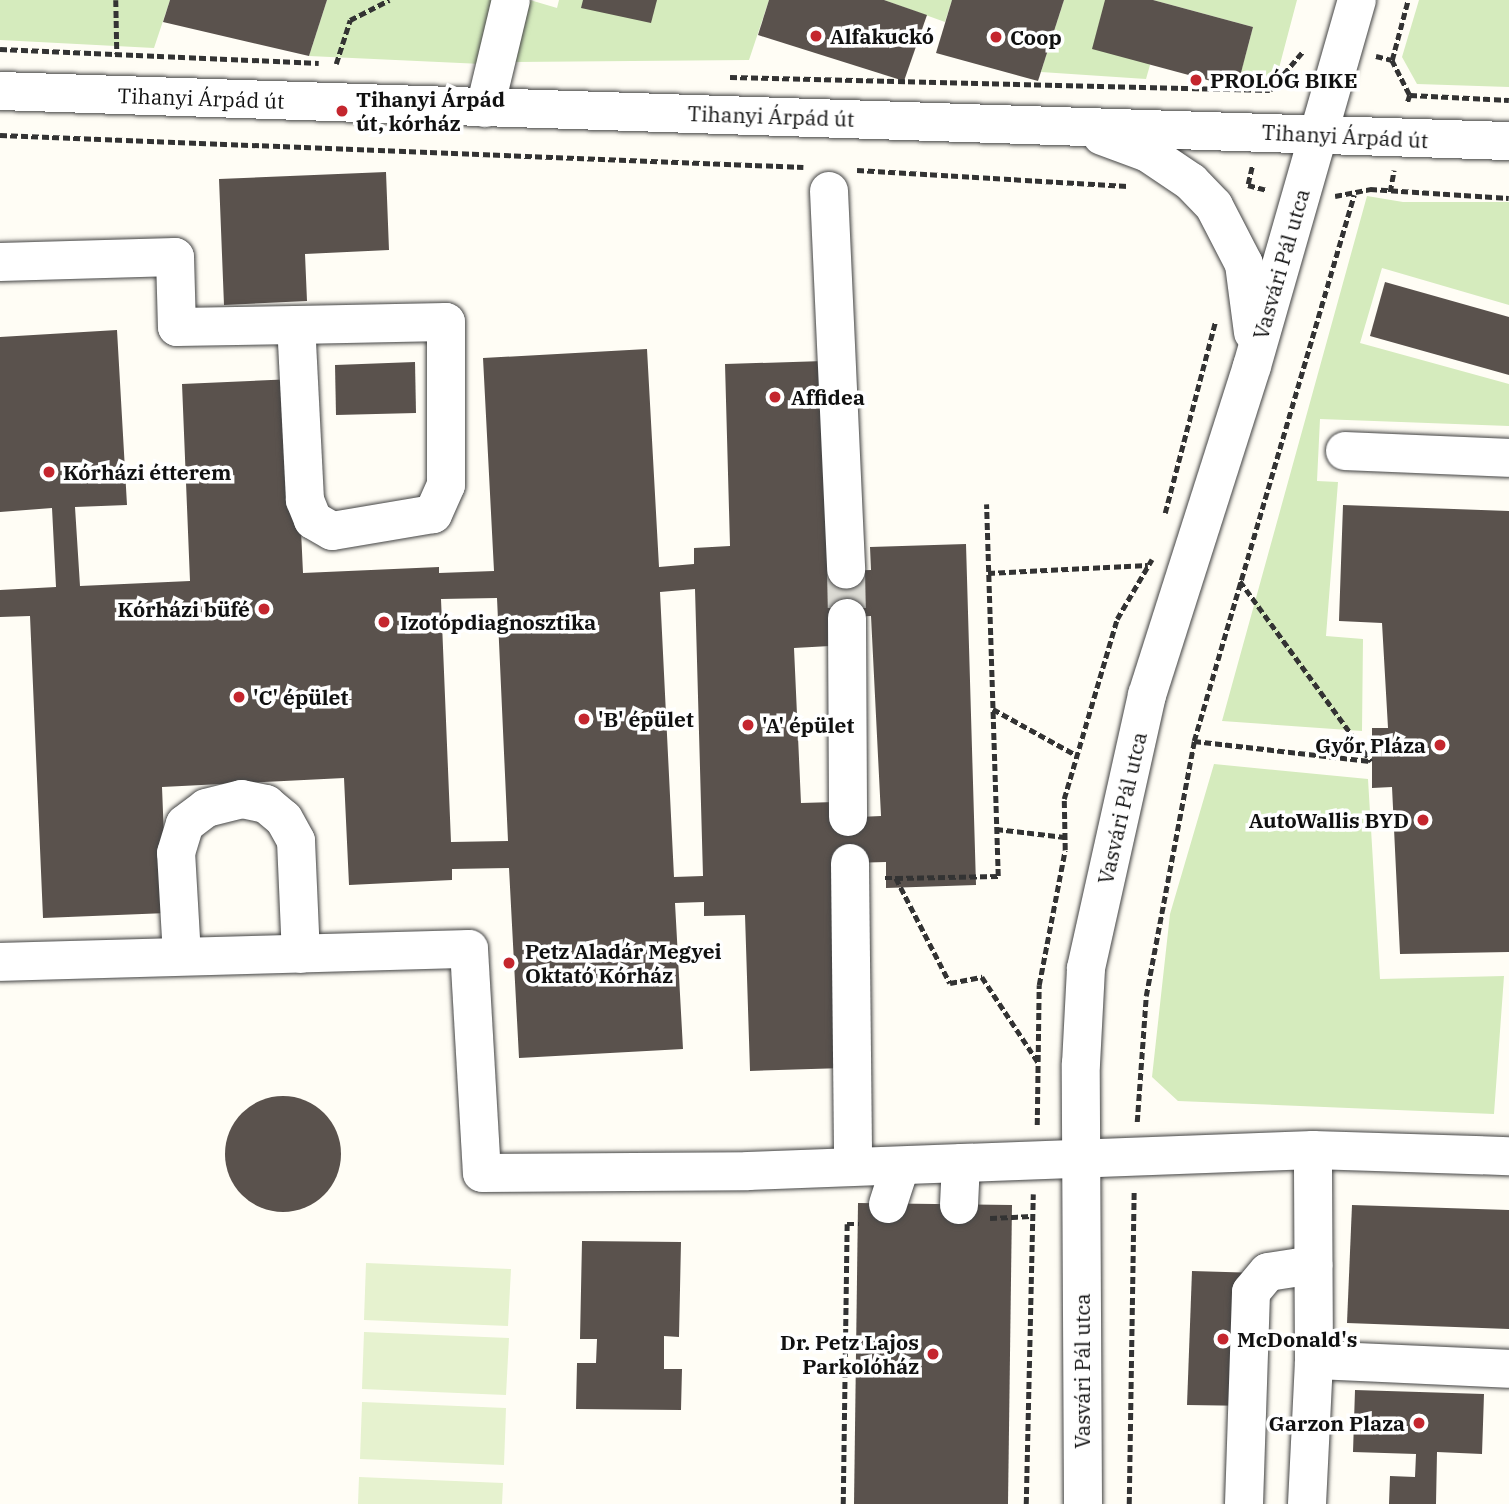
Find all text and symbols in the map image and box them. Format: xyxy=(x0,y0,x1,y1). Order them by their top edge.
place label: Alfakuckó xyxy=(830,23,934,49)
place label: Coop xyxy=(1010,24,1062,50)
marker: Alfakuckó xyxy=(808,28,824,44)
marker: Coop xyxy=(988,29,1004,45)
place label: PROLÓG BIKE xyxy=(1210,67,1358,93)
marker: PROLÓG BIKE xyxy=(1188,72,1204,88)
street label: Tihanyi Árpád út xyxy=(117,82,285,114)
place label: Tihanyi Árpád út, kórház xyxy=(356,86,505,136)
street label: Tihanyi Árpád út xyxy=(687,100,855,132)
marker: Tihanyi Árpád út, kórház xyxy=(334,103,350,119)
street label: Tihanyi Árpád út xyxy=(1261,119,1429,153)
street label: Vasvári Pál utca xyxy=(1247,186,1315,342)
place label: Affidea xyxy=(791,384,865,410)
marker: Affidea xyxy=(765,387,785,407)
place label: Kórházi étterem xyxy=(63,459,231,485)
marker: Kórházi étterem xyxy=(41,464,57,480)
place label: Kórházi büfé xyxy=(118,596,250,622)
marker: Kórházi büfé xyxy=(256,601,272,617)
place label: Izotópdiagnosztika xyxy=(400,609,596,635)
marker: Izotópdiagnosztika xyxy=(374,612,394,632)
place label: 'C' épület xyxy=(253,684,348,710)
marker: 'C' épület xyxy=(231,689,247,705)
place label: 'B' épület xyxy=(598,706,694,732)
marker: 'B' épület xyxy=(576,711,592,727)
place label: 'A' épület xyxy=(762,712,854,738)
marker: 'A' épület xyxy=(740,717,756,733)
street label: Vasvári Pál utca xyxy=(1092,729,1152,887)
place label: Győr Pláza xyxy=(1315,732,1426,758)
marker: Győr Pláza xyxy=(1432,737,1448,753)
place label: AutoWallis BYD xyxy=(1249,807,1409,833)
marker: AutoWallis BYD xyxy=(1415,812,1431,828)
place label: Petz Aladár Megyei Oktató Kórház xyxy=(525,938,722,988)
marker: Petz Aladár Megyei Oktató Kórház xyxy=(499,953,519,973)
street label: Vasvári Pál utca xyxy=(1069,1293,1095,1449)
place label: McDonald's xyxy=(1237,1326,1357,1352)
place label: Dr. Petz Lajos Parkolóház xyxy=(780,1329,919,1379)
marker: McDonald's xyxy=(1215,1331,1231,1347)
marker: Dr. Petz Lajos Parkolóház xyxy=(925,1346,941,1362)
place label: Garzon Plaza xyxy=(1269,1410,1405,1436)
marker: Garzon Plaza xyxy=(1411,1415,1427,1431)

